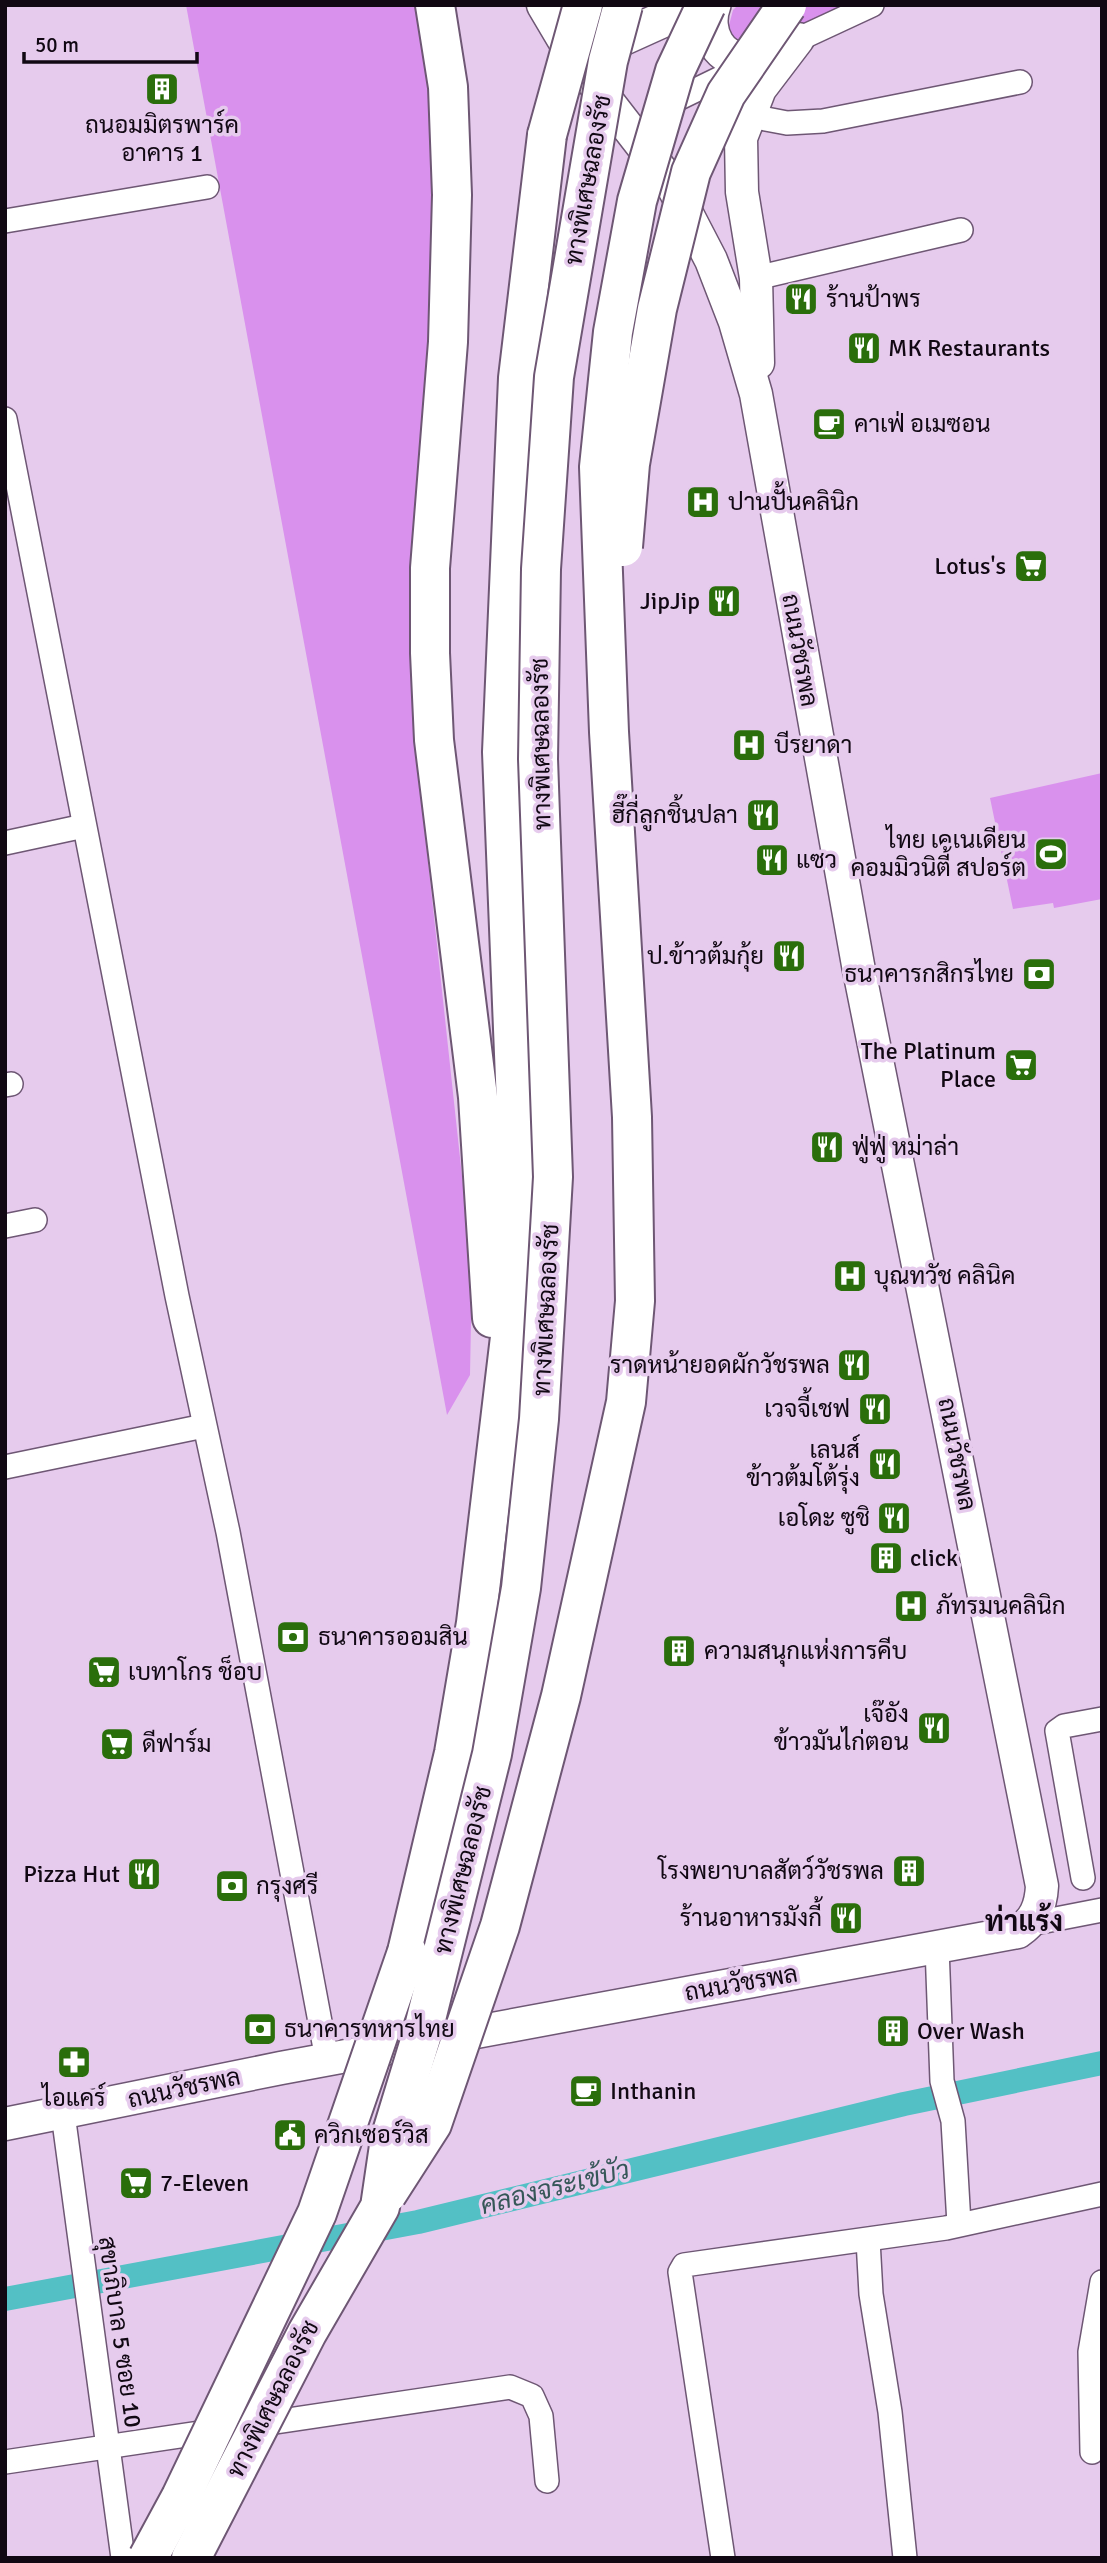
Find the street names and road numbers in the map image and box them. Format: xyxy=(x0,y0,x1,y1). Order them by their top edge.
street label: ทางพิเศษฉลองรัช xyxy=(558,92,618,268)
street label: ถนนวัชรพล xyxy=(775,591,825,709)
street label: ทางพิเศษฉลองรัช xyxy=(524,658,558,830)
street label: ทางพิเศษฉลองรัช xyxy=(527,1223,565,1397)
street label: ถนนวัชรพล xyxy=(931,1395,983,1513)
street label: ทางพิเศษฉลองรัช xyxy=(428,1783,498,1957)
street label: ถนนวัชรพล xyxy=(682,1958,800,2008)
street label: ถนนวัชรพล xyxy=(125,2061,243,2115)
street label: สุขาภิบาล 5 ซอย 10 xyxy=(91,2234,148,2430)
street label: ทางพิเศษฉลองรัช xyxy=(220,2315,326,2483)

